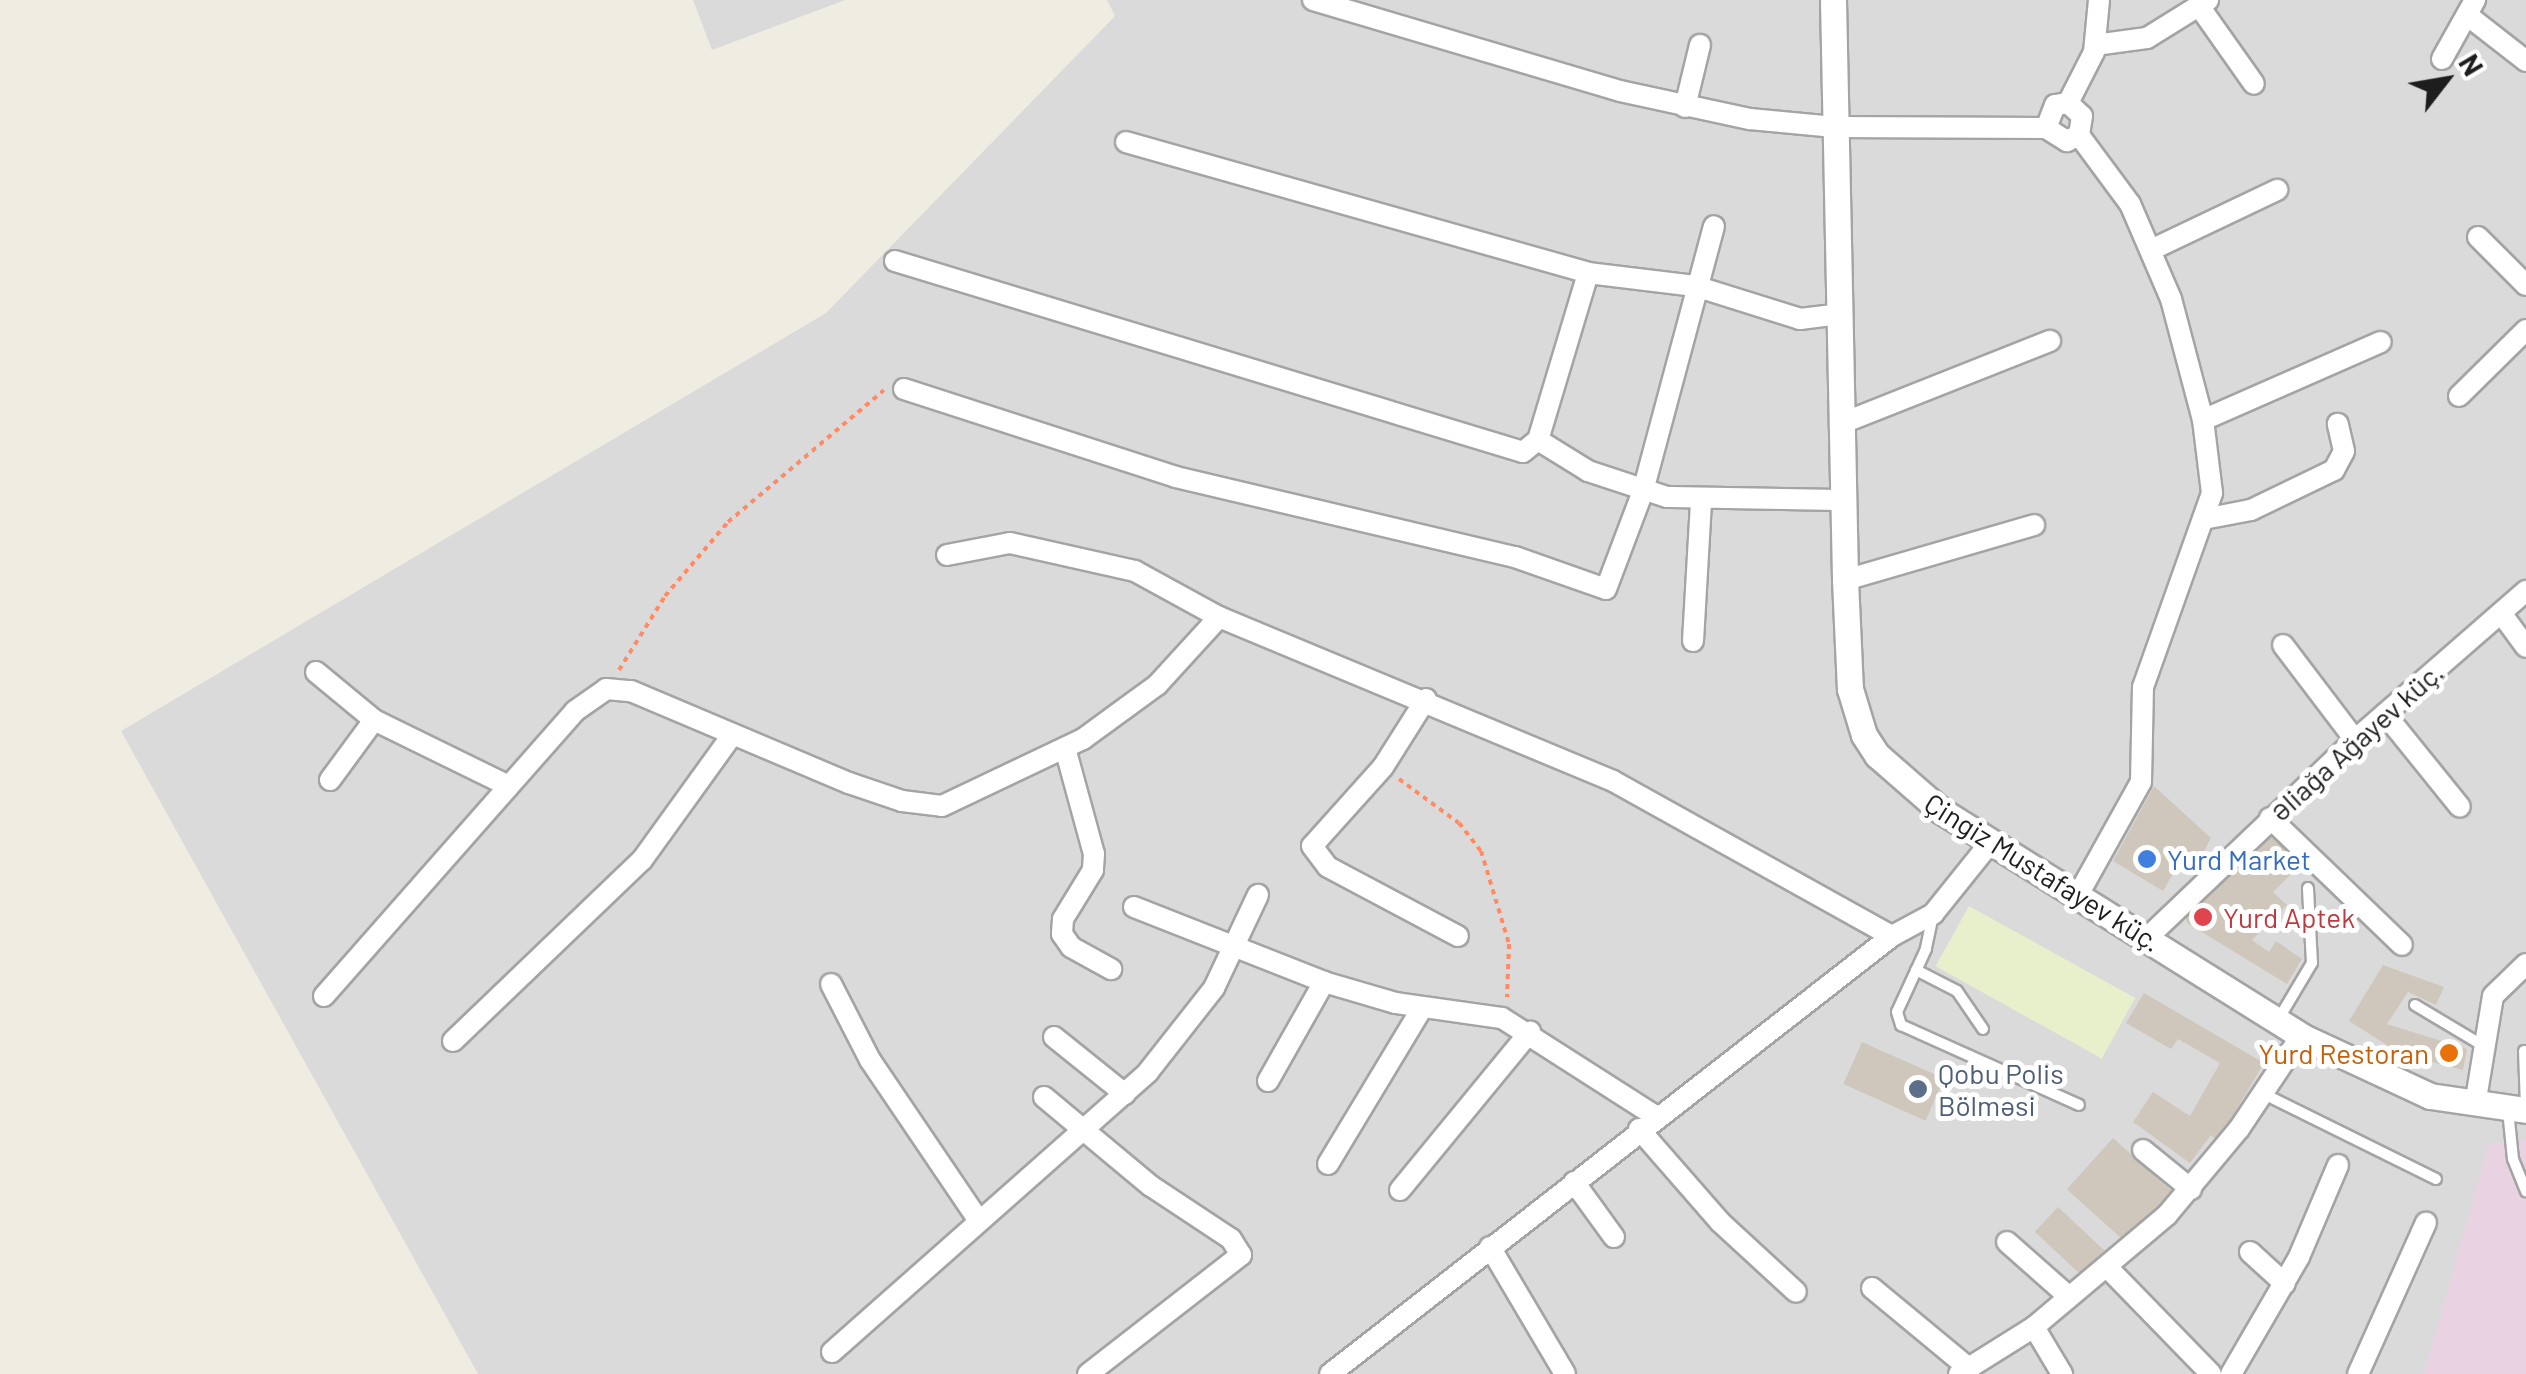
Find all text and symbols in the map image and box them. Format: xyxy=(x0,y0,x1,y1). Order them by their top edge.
north arrow xyxy=(2396,30,2496,130)
text: N xyxy=(2452,48,2491,81)
street label: Əliağa Ağayev küç. xyxy=(2263,654,2449,828)
street label: Çingiz Mustafayev küç. xyxy=(1919,786,2167,958)
place label: Yurd Market xyxy=(2167,842,2311,876)
marker: Yurd Market xyxy=(2136,848,2158,870)
place label: Yurd Aptek xyxy=(2223,900,2355,934)
marker: Yurd Aptek xyxy=(2192,906,2214,928)
place label: Yurd Restoran xyxy=(2258,1036,2429,1070)
marker: Yurd Restoran xyxy=(2438,1042,2460,1064)
place label: Qobu Polis Bölməsi xyxy=(1938,1056,2064,1122)
marker: Qobu Polis Bölməsi xyxy=(1907,1078,1929,1100)

